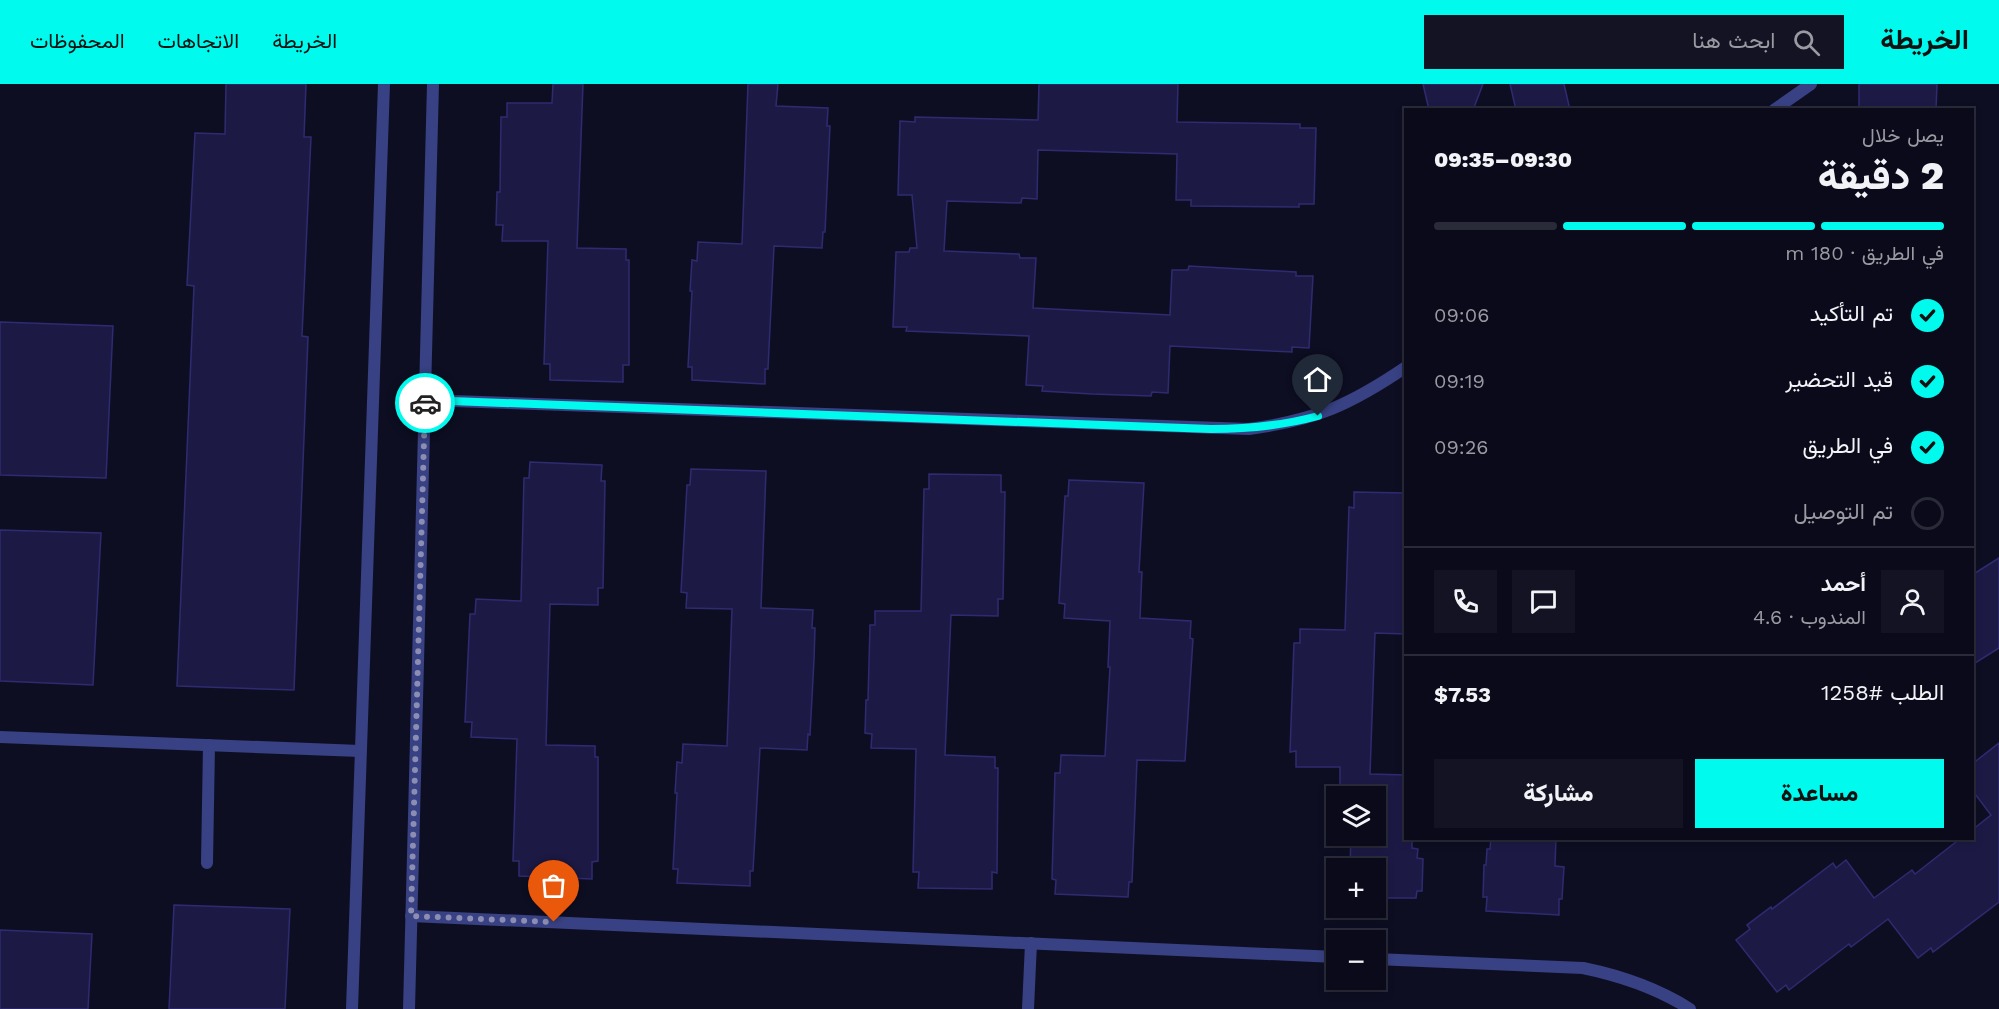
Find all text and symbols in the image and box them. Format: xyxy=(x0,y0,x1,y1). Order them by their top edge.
search box xyxy=(1424,15,1844,69)
text: الخريطة xyxy=(1880,23,1969,56)
icon: search xyxy=(1790,26,1823,59)
text: المحفوظات xyxy=(30,28,125,53)
text: الاتجاهات xyxy=(158,28,239,53)
text: الخريطة xyxy=(272,28,337,53)
text: ابحث هنا xyxy=(1692,28,1775,53)
text: يصل خلال xyxy=(1862,123,1944,147)
text: 09:30–09:35 xyxy=(1434,147,1572,172)
text: 2 دقيقة xyxy=(1818,153,1944,198)
text: في الطريق · 180 m xyxy=(1785,241,1944,265)
icon: check xyxy=(1911,299,1944,332)
text: تم التأكيد xyxy=(1810,301,1893,326)
text: 09:06 xyxy=(1434,303,1489,327)
pin xyxy=(1292,354,1343,416)
icon: home xyxy=(1301,363,1334,396)
icon: check xyxy=(1911,365,1944,398)
text: قيد التحضير xyxy=(1785,367,1893,392)
text: 09:19 xyxy=(1434,369,1485,393)
courier xyxy=(395,373,455,433)
icon: car xyxy=(409,387,442,420)
icon: check xyxy=(1911,431,1944,464)
text: في الطريق xyxy=(1803,433,1893,458)
text: 09:26 xyxy=(1434,435,1489,459)
text: تم التوصيل xyxy=(1794,499,1893,524)
button: phone xyxy=(1434,570,1497,633)
button: chat xyxy=(1512,570,1575,633)
button: person xyxy=(1881,570,1944,633)
text: أحمد xyxy=(1821,571,1866,596)
text: المندوب · 4.6 xyxy=(1753,605,1866,629)
text: الطلب #1258 xyxy=(1821,680,1944,705)
text: $7.53 xyxy=(1434,682,1491,707)
button: مشاركة xyxy=(1434,759,1683,828)
button: مساعدة xyxy=(1695,759,1944,828)
map controls xyxy=(1326,786,1386,990)
button: layers xyxy=(1326,786,1386,846)
button: + xyxy=(1326,858,1386,918)
pin xyxy=(528,860,579,922)
icon: bag xyxy=(537,869,570,902)
button: − xyxy=(1326,930,1386,990)

